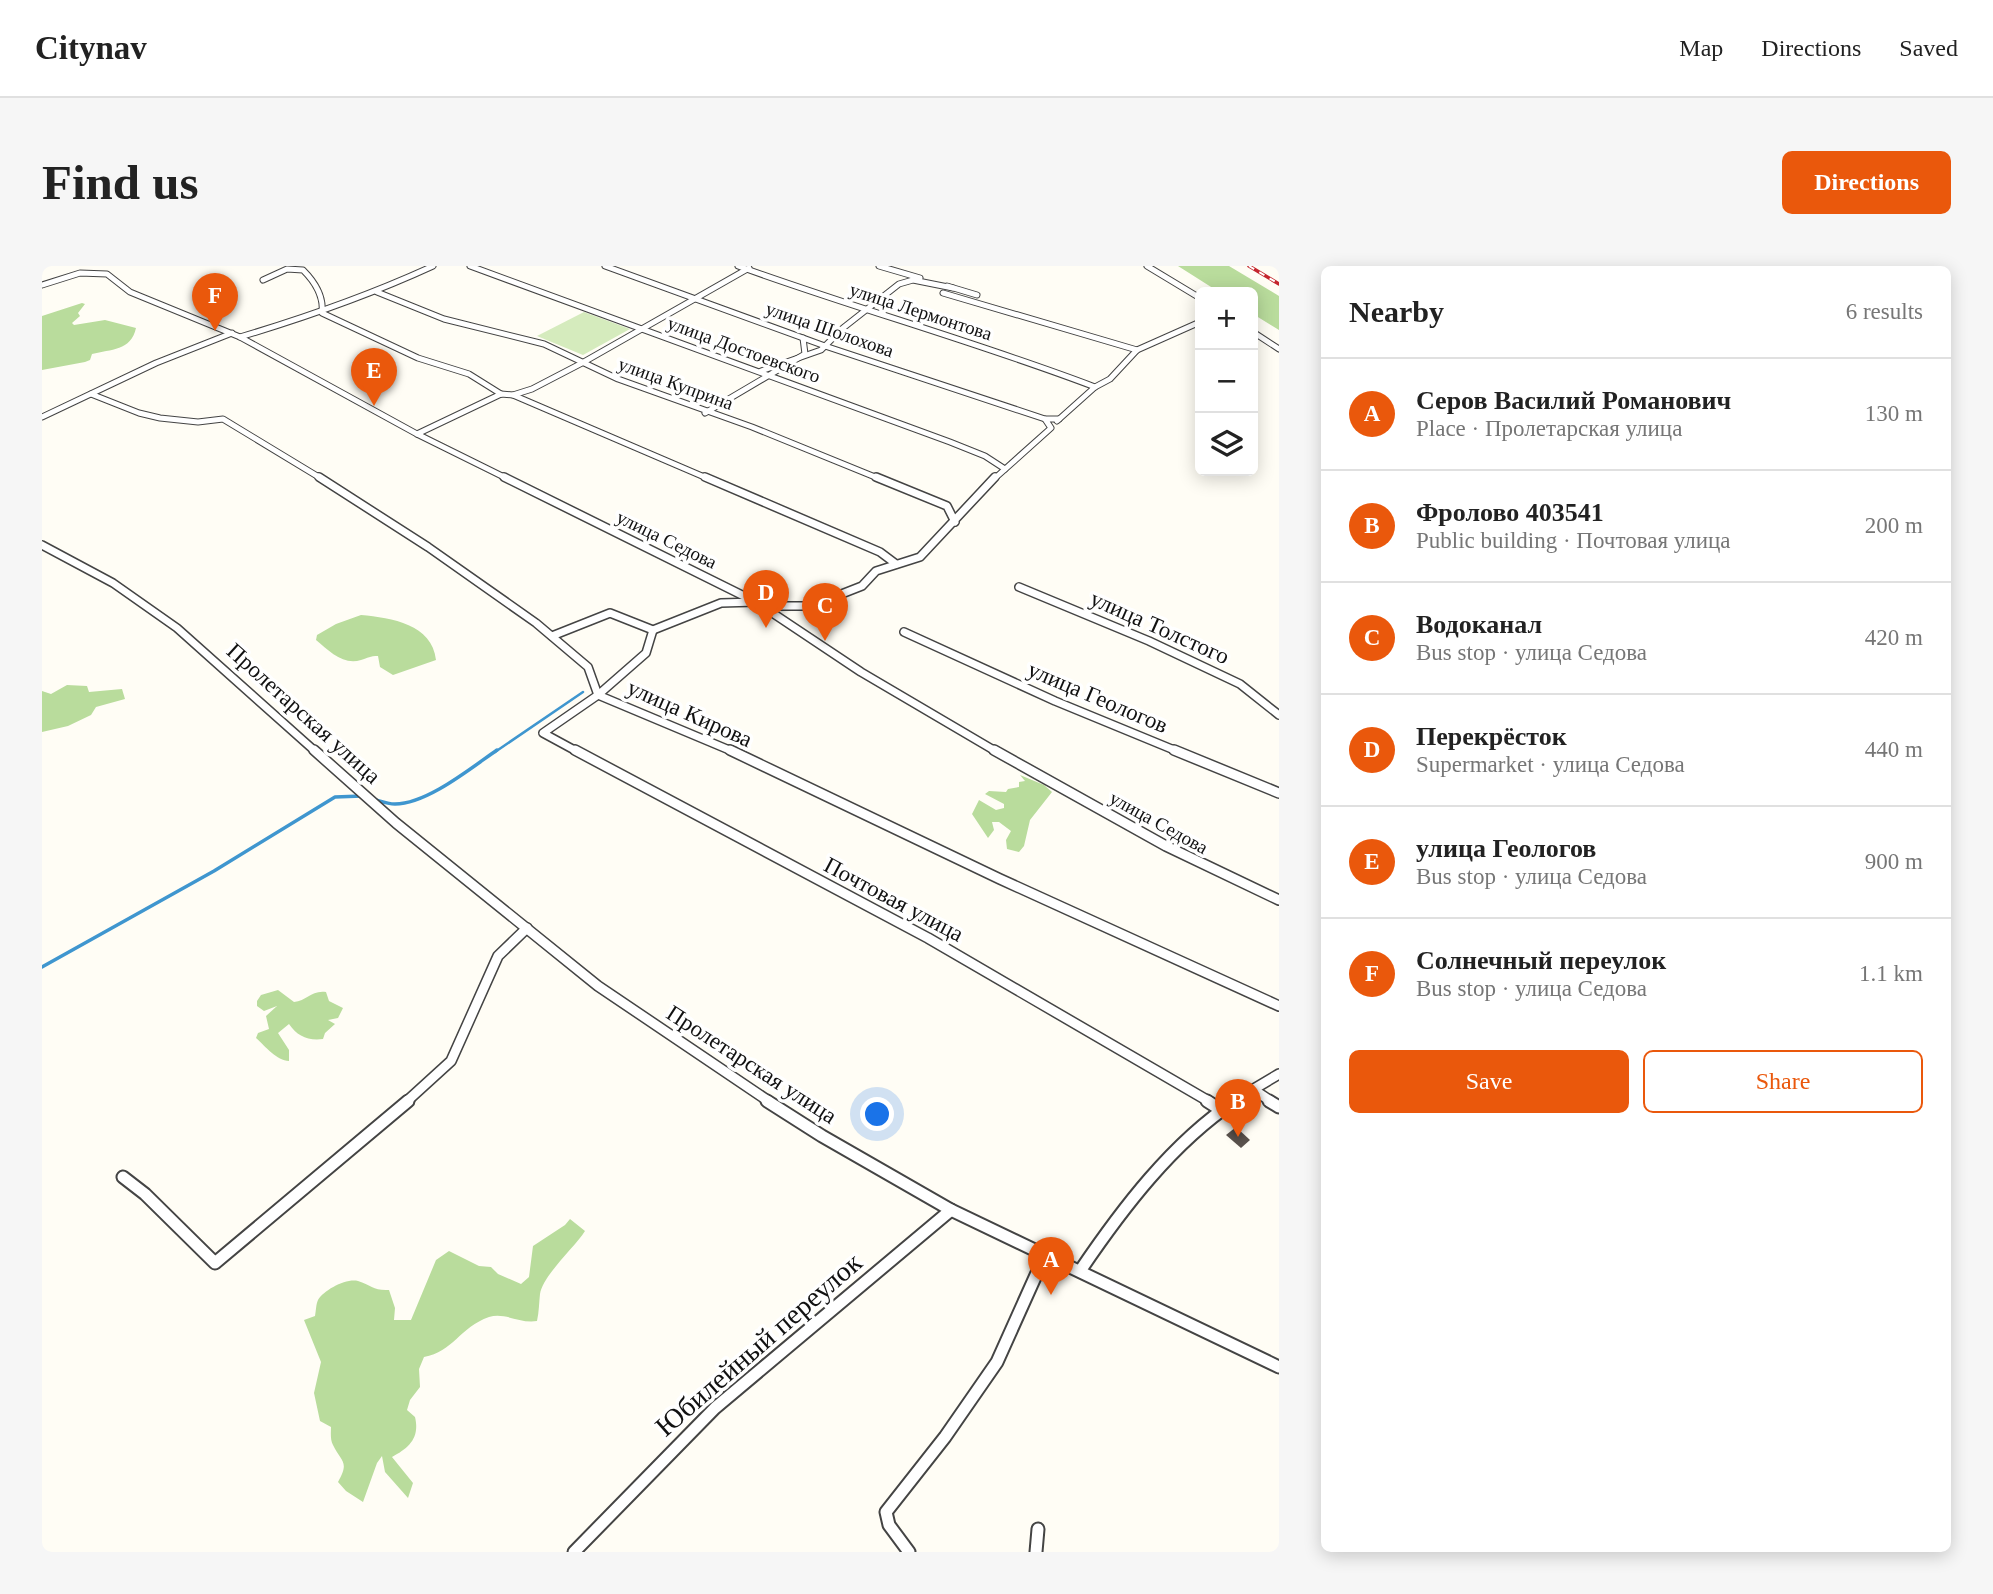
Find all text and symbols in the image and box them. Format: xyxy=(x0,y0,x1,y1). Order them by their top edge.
text: Citynav xyxy=(35,30,147,66)
text: Map xyxy=(1679,35,1723,61)
text: Directions xyxy=(1761,35,1861,61)
text: Saved xyxy=(1899,35,1958,61)
button: Directions xyxy=(1782,151,1951,214)
text: Find us xyxy=(42,155,199,210)
pin: F xyxy=(192,273,238,331)
street label: улица Лермонтова xyxy=(847,279,995,345)
map controls xyxy=(1195,287,1258,476)
button: + xyxy=(1195,287,1258,350)
text: Nearby xyxy=(1349,295,1444,328)
street label: улица Шолохова xyxy=(763,298,897,361)
text: 6 results xyxy=(1846,299,1923,324)
street label: улица Достоевского xyxy=(665,312,823,387)
pin: E xyxy=(351,348,397,406)
button: − xyxy=(1195,350,1258,413)
street label: улица Куприна xyxy=(615,353,737,414)
text: Серов Василий Романович xyxy=(1416,386,1731,415)
text: A xyxy=(1364,401,1380,426)
text: 130 m xyxy=(1865,401,1923,426)
button: layers xyxy=(1195,413,1258,476)
text: Place · Пролетарская улица xyxy=(1416,416,1682,441)
text: Фролово 403541 xyxy=(1416,498,1604,527)
street label: улица Седова xyxy=(613,506,721,573)
text: B xyxy=(1364,513,1380,538)
text: 200 m xyxy=(1865,513,1923,538)
text: Public building · Почтовая улица xyxy=(1416,528,1731,553)
pin: D xyxy=(743,570,789,628)
pin: C xyxy=(802,583,848,641)
street label: улица Толстого xyxy=(1086,586,1233,669)
text: Водоканал xyxy=(1416,610,1542,639)
text: C xyxy=(1364,625,1380,650)
text: 420 m xyxy=(1865,625,1923,650)
street label: Пролетарская улица xyxy=(222,638,385,789)
text: Bus stop · улица Седова xyxy=(1416,640,1647,665)
street label: улица Геологов xyxy=(1024,657,1172,738)
street label: улица Кирова xyxy=(624,675,756,752)
text: Перекрёсток xyxy=(1416,722,1567,751)
text: D xyxy=(1364,737,1380,762)
text: 440 m xyxy=(1865,737,1923,762)
text: Supermarket · улица Седова xyxy=(1416,752,1685,777)
street label: улица Седова xyxy=(1106,787,1212,858)
text: улица Геологов xyxy=(1416,834,1596,863)
text: E xyxy=(1364,849,1380,874)
text: 900 m xyxy=(1865,849,1923,874)
street label: Почтовая улица xyxy=(820,852,968,947)
text: Bus stop · улица Седова xyxy=(1416,864,1647,889)
text: Солнечный переулок xyxy=(1416,946,1666,975)
text: F xyxy=(1365,961,1379,986)
text: 1.1 km xyxy=(1859,961,1923,986)
text: Bus stop · улица Седова xyxy=(1416,976,1647,1001)
street label: Пролетарская улица xyxy=(662,1000,841,1129)
button: Save xyxy=(1349,1050,1629,1113)
button: Share xyxy=(1643,1050,1923,1113)
pin: B xyxy=(1215,1079,1261,1137)
your location xyxy=(860,1097,894,1131)
pin: A xyxy=(1028,1237,1074,1295)
street label: Юбилейный переулок xyxy=(649,1246,868,1442)

